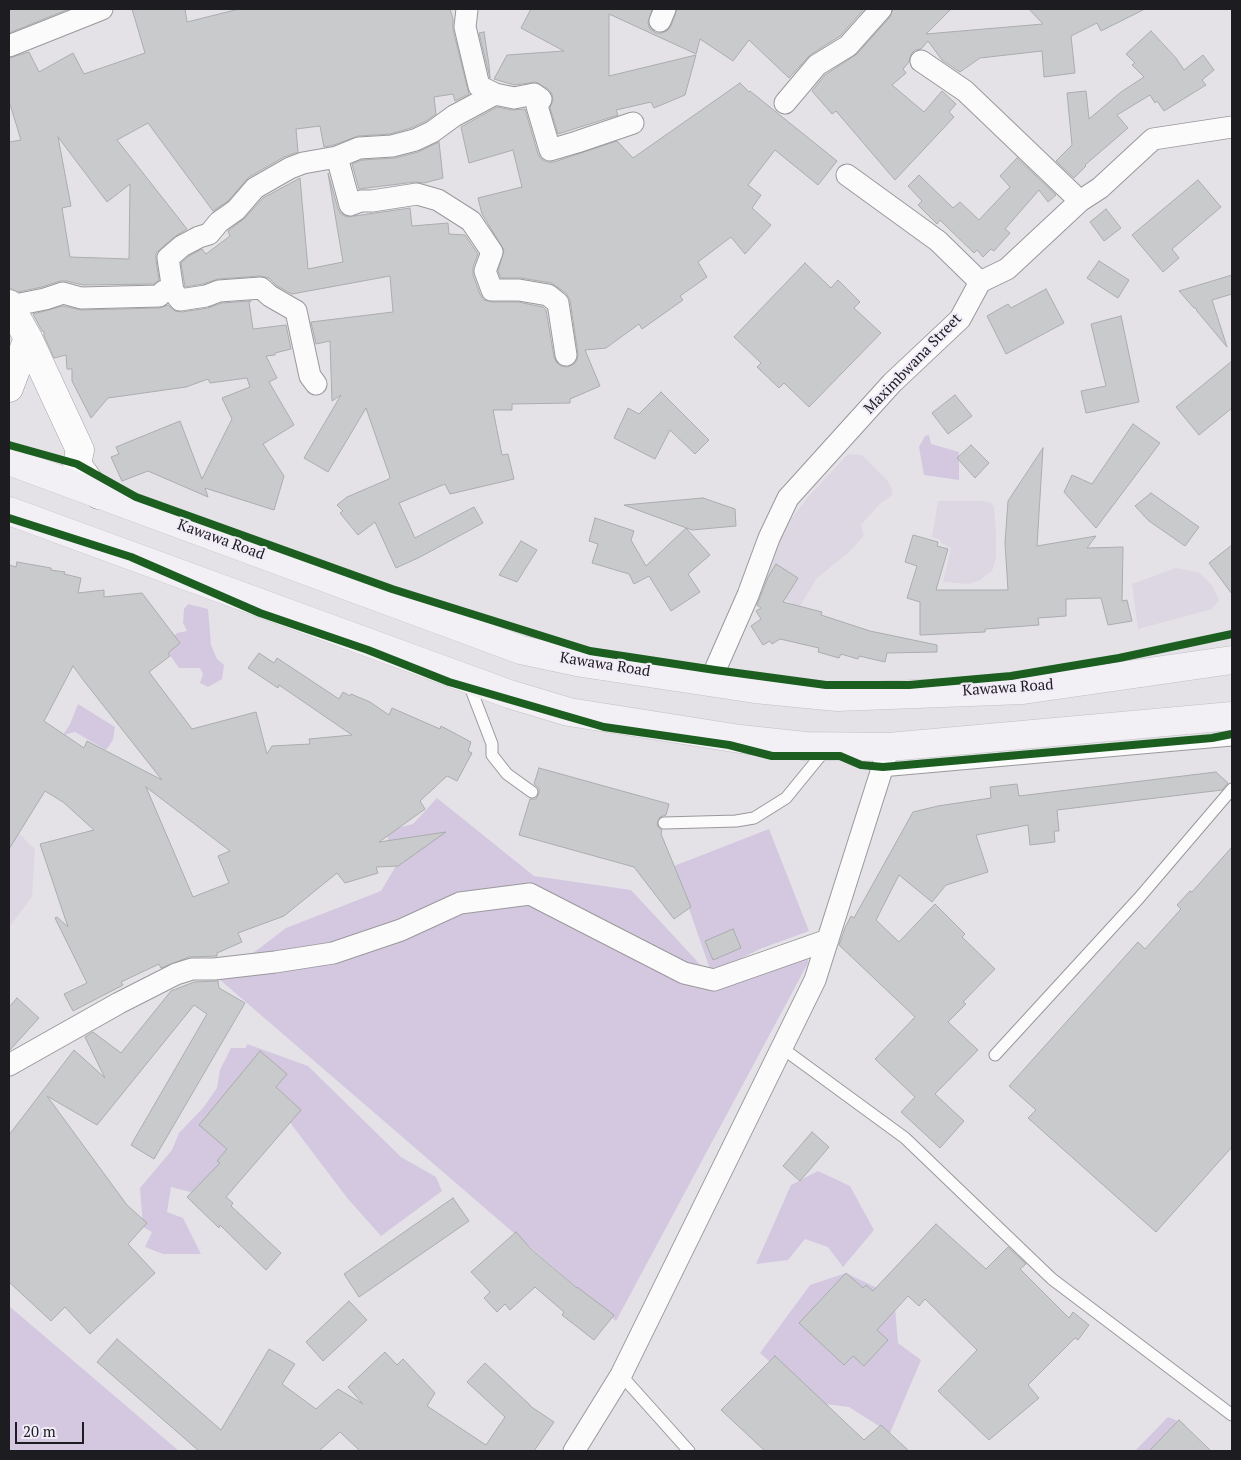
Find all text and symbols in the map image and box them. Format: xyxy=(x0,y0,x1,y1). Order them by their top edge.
street label: Maximbwana Street xyxy=(861,310,965,418)
street label: Kawawa Road xyxy=(175,516,267,564)
street label: Kawawa Road xyxy=(558,649,652,681)
street label: Kawawa Road xyxy=(962,676,1054,700)
scale bar xyxy=(18,1412,86,1444)
text: 20 m xyxy=(23,1421,56,1441)

